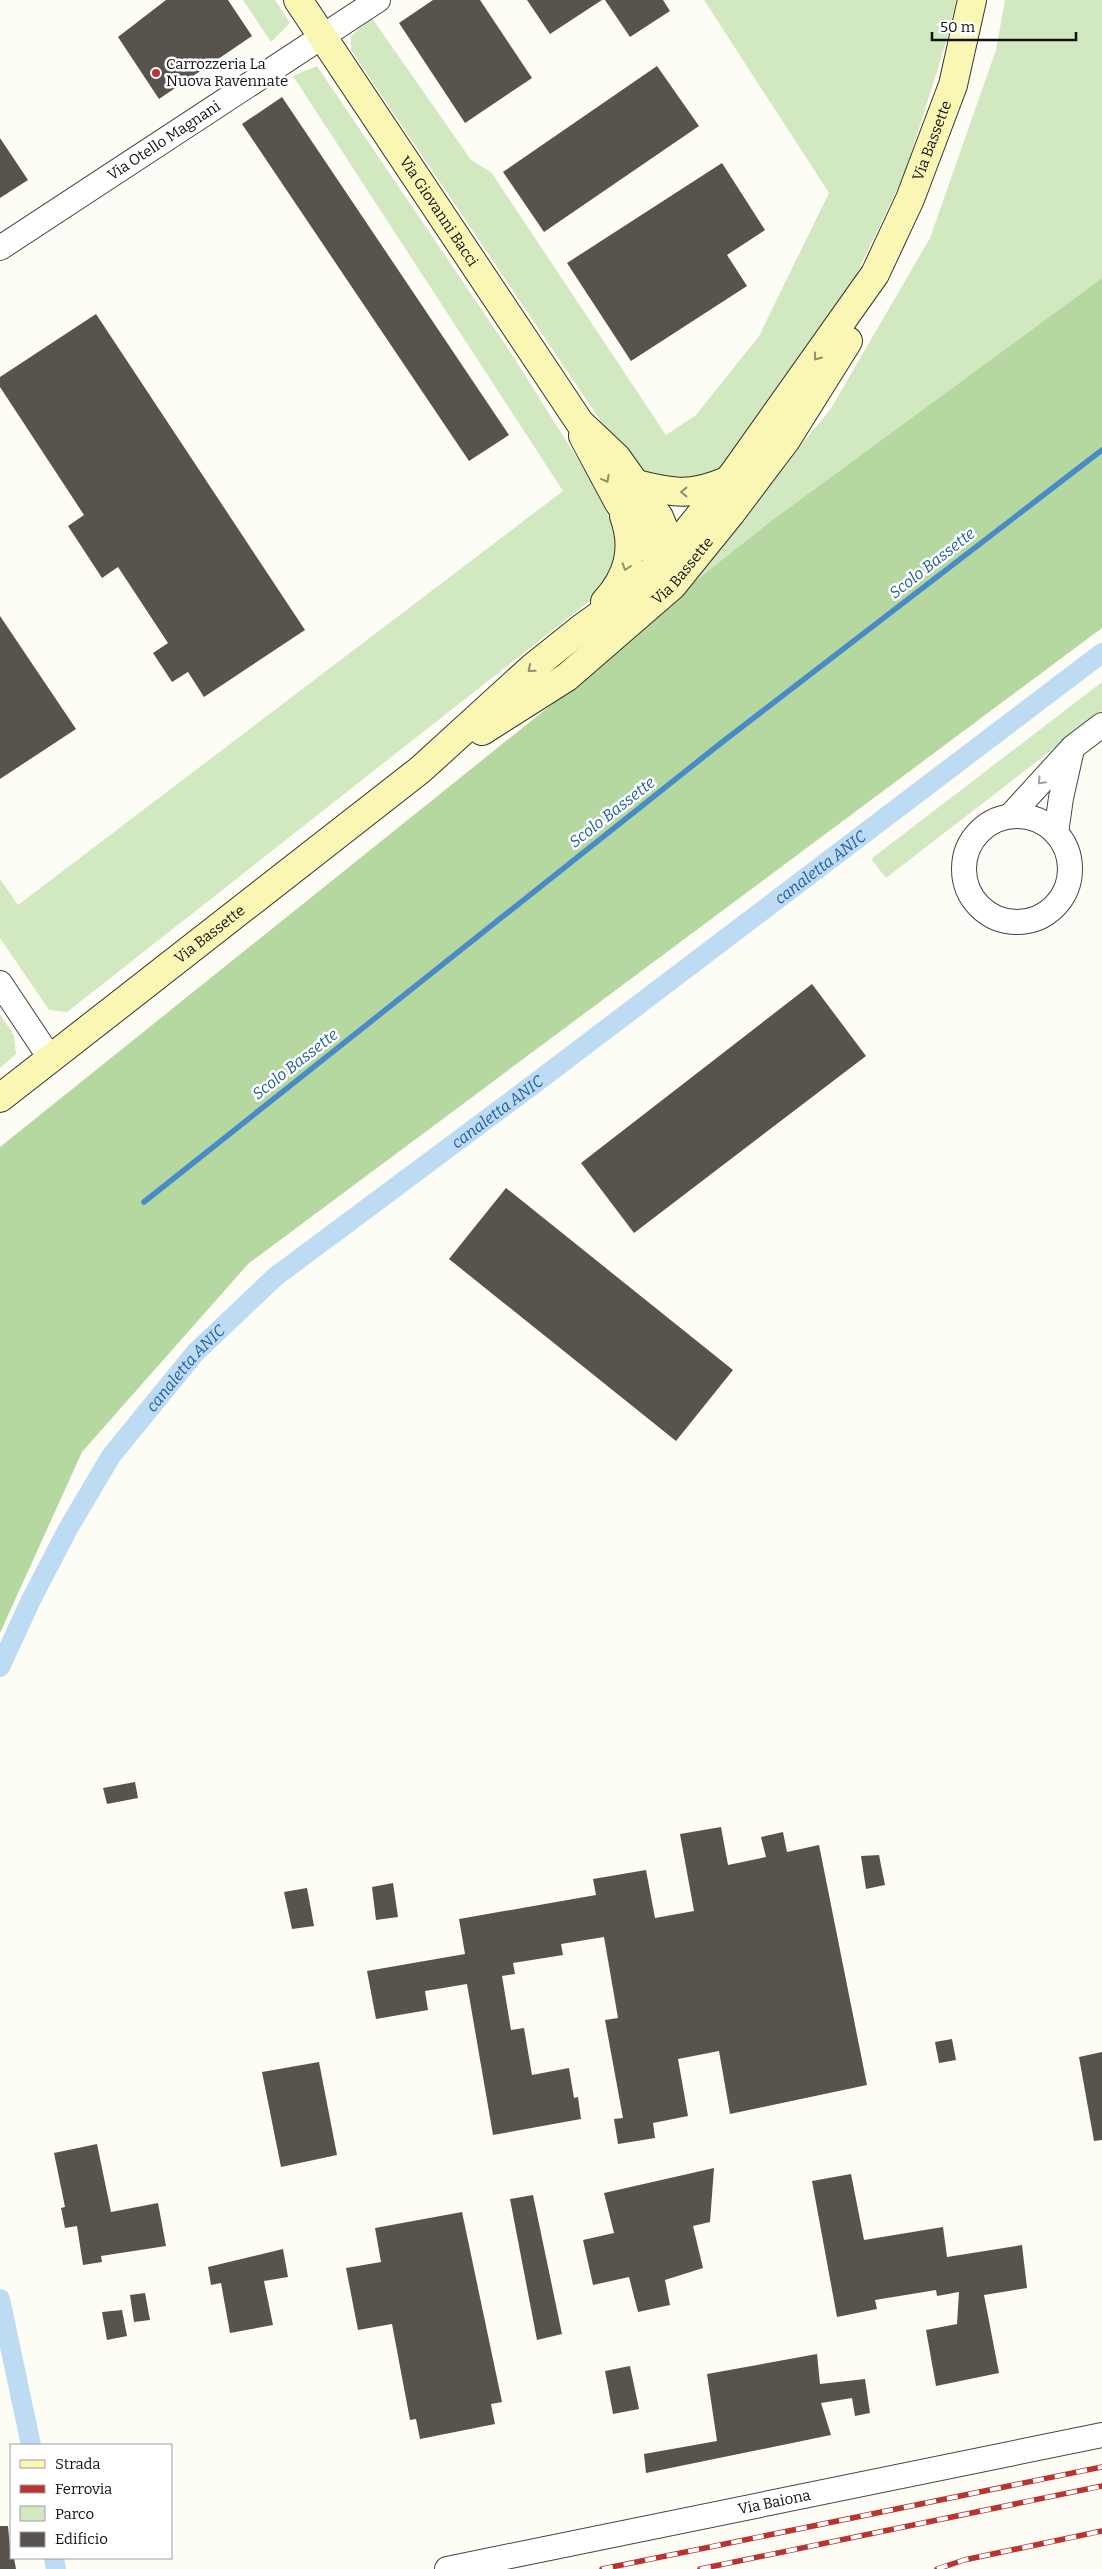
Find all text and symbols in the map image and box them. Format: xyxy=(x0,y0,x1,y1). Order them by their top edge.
scale bar xyxy=(932,10,1076,42)
text: 50 m xyxy=(940,18,976,36)
place label: Carrozzeria La Nuova Ravennate xyxy=(166,55,288,90)
marker: Carrozzeria La Nuova Ravennate xyxy=(150,67,162,79)
street label: Via Otello Magnani xyxy=(104,97,224,184)
street label: Via Bassette xyxy=(909,98,955,183)
street label: Via Giovanni Bacci xyxy=(396,153,482,270)
one-way arrow xyxy=(814,351,823,361)
one-way arrow xyxy=(600,474,610,483)
one-way arrow xyxy=(680,487,688,497)
water label: Scolo Bassette xyxy=(885,524,979,602)
street label: Via Bassette xyxy=(648,533,717,608)
one-way arrow xyxy=(622,562,632,571)
one-way arrow xyxy=(528,664,537,672)
water label: Scolo Bassette xyxy=(565,773,659,851)
one-way arrow xyxy=(1038,775,1047,784)
water label: canaletta ANIC xyxy=(771,826,870,908)
street label: Via Bassette xyxy=(171,901,248,967)
water label: Scolo Bassette xyxy=(248,1025,342,1103)
water label: canaletta ANIC xyxy=(448,1071,547,1152)
water label: canaletta ANIC xyxy=(142,1320,229,1415)
legend xyxy=(10,2444,172,2559)
text: Strada xyxy=(55,2455,101,2473)
text: Ferrovia xyxy=(55,2480,112,2498)
street label: Via Baiona xyxy=(736,2486,812,2518)
text: Parco xyxy=(55,2505,94,2523)
text: Edificio xyxy=(55,2530,108,2548)

